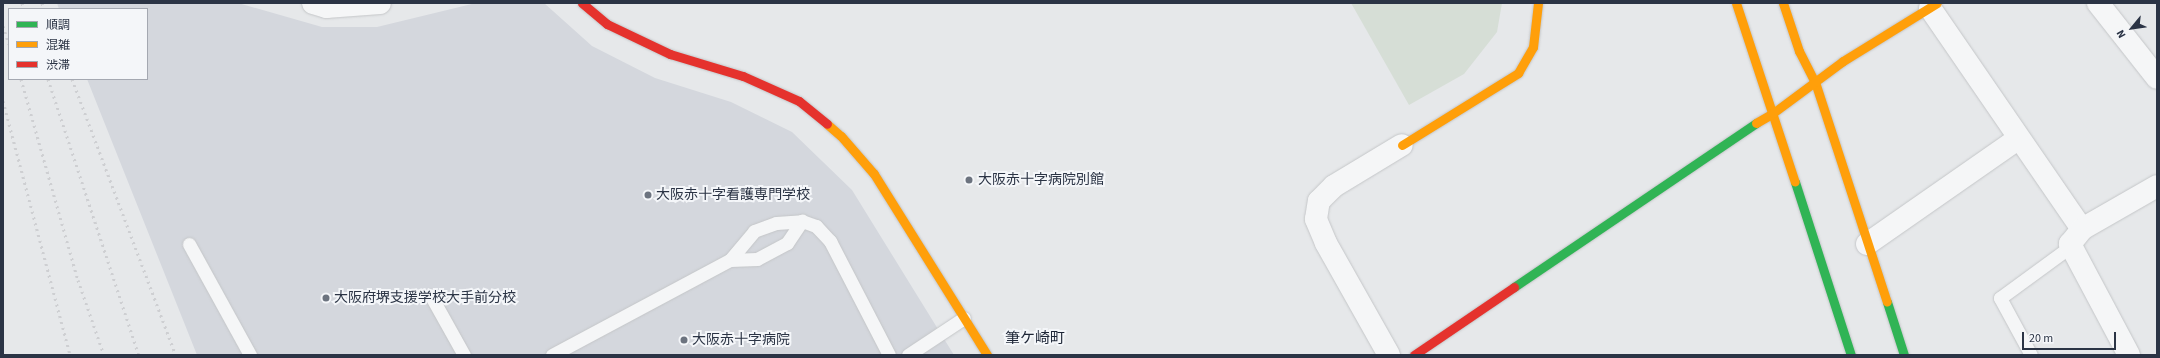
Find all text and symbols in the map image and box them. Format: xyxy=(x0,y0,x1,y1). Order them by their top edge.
legend xyxy=(8,8,148,80)
north arrow xyxy=(2112,8,2152,48)
text: 順調 xyxy=(46,17,70,34)
text: N xyxy=(2113,27,2129,41)
text: 混雑 xyxy=(46,37,70,54)
text: 渋滞 xyxy=(46,57,70,74)
place label: 大阪赤十字病院別館 xyxy=(978,172,1104,188)
marker: 大阪赤十字病院別館 xyxy=(963,174,975,186)
place label: 大阪赤十字看護専門学校 xyxy=(656,187,810,203)
marker: 大阪赤十字看護専門学校 xyxy=(643,190,653,200)
place label: 大阪府堺支援学校大手前分校 xyxy=(334,290,516,306)
marker: 大阪府堺支援学校大手前分校 xyxy=(321,293,331,303)
scale bar xyxy=(2024,324,2118,350)
district label: 筆ケ崎町 xyxy=(1005,330,1065,348)
text: 20 m xyxy=(2029,330,2053,347)
place label: 大阪赤十字病院 xyxy=(692,332,790,348)
marker: 大阪赤十字病院 xyxy=(679,335,689,345)

